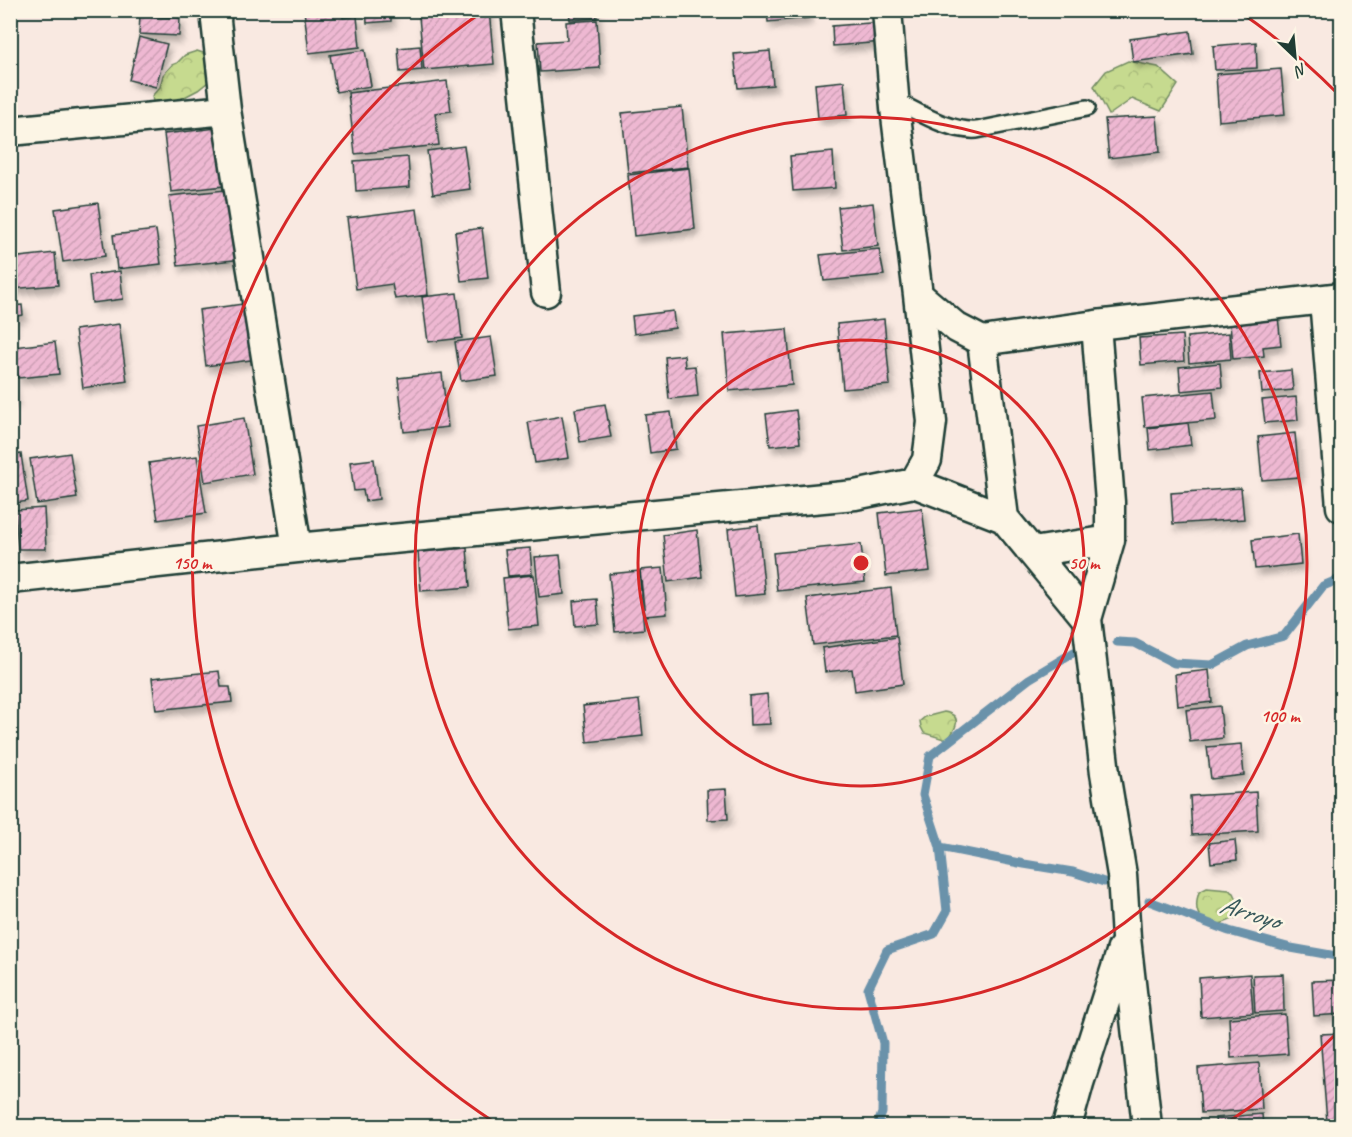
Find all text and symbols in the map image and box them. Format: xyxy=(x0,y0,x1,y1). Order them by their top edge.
north arrow xyxy=(1265,27,1325,87)
text: N xyxy=(1290,58,1310,82)
text: 150 m xyxy=(173,552,213,574)
text: 50 m xyxy=(1069,552,1101,574)
centre of rings xyxy=(851,553,871,573)
text: 100 m xyxy=(1261,705,1301,727)
water label: Arroyo xyxy=(1216,887,1288,938)

